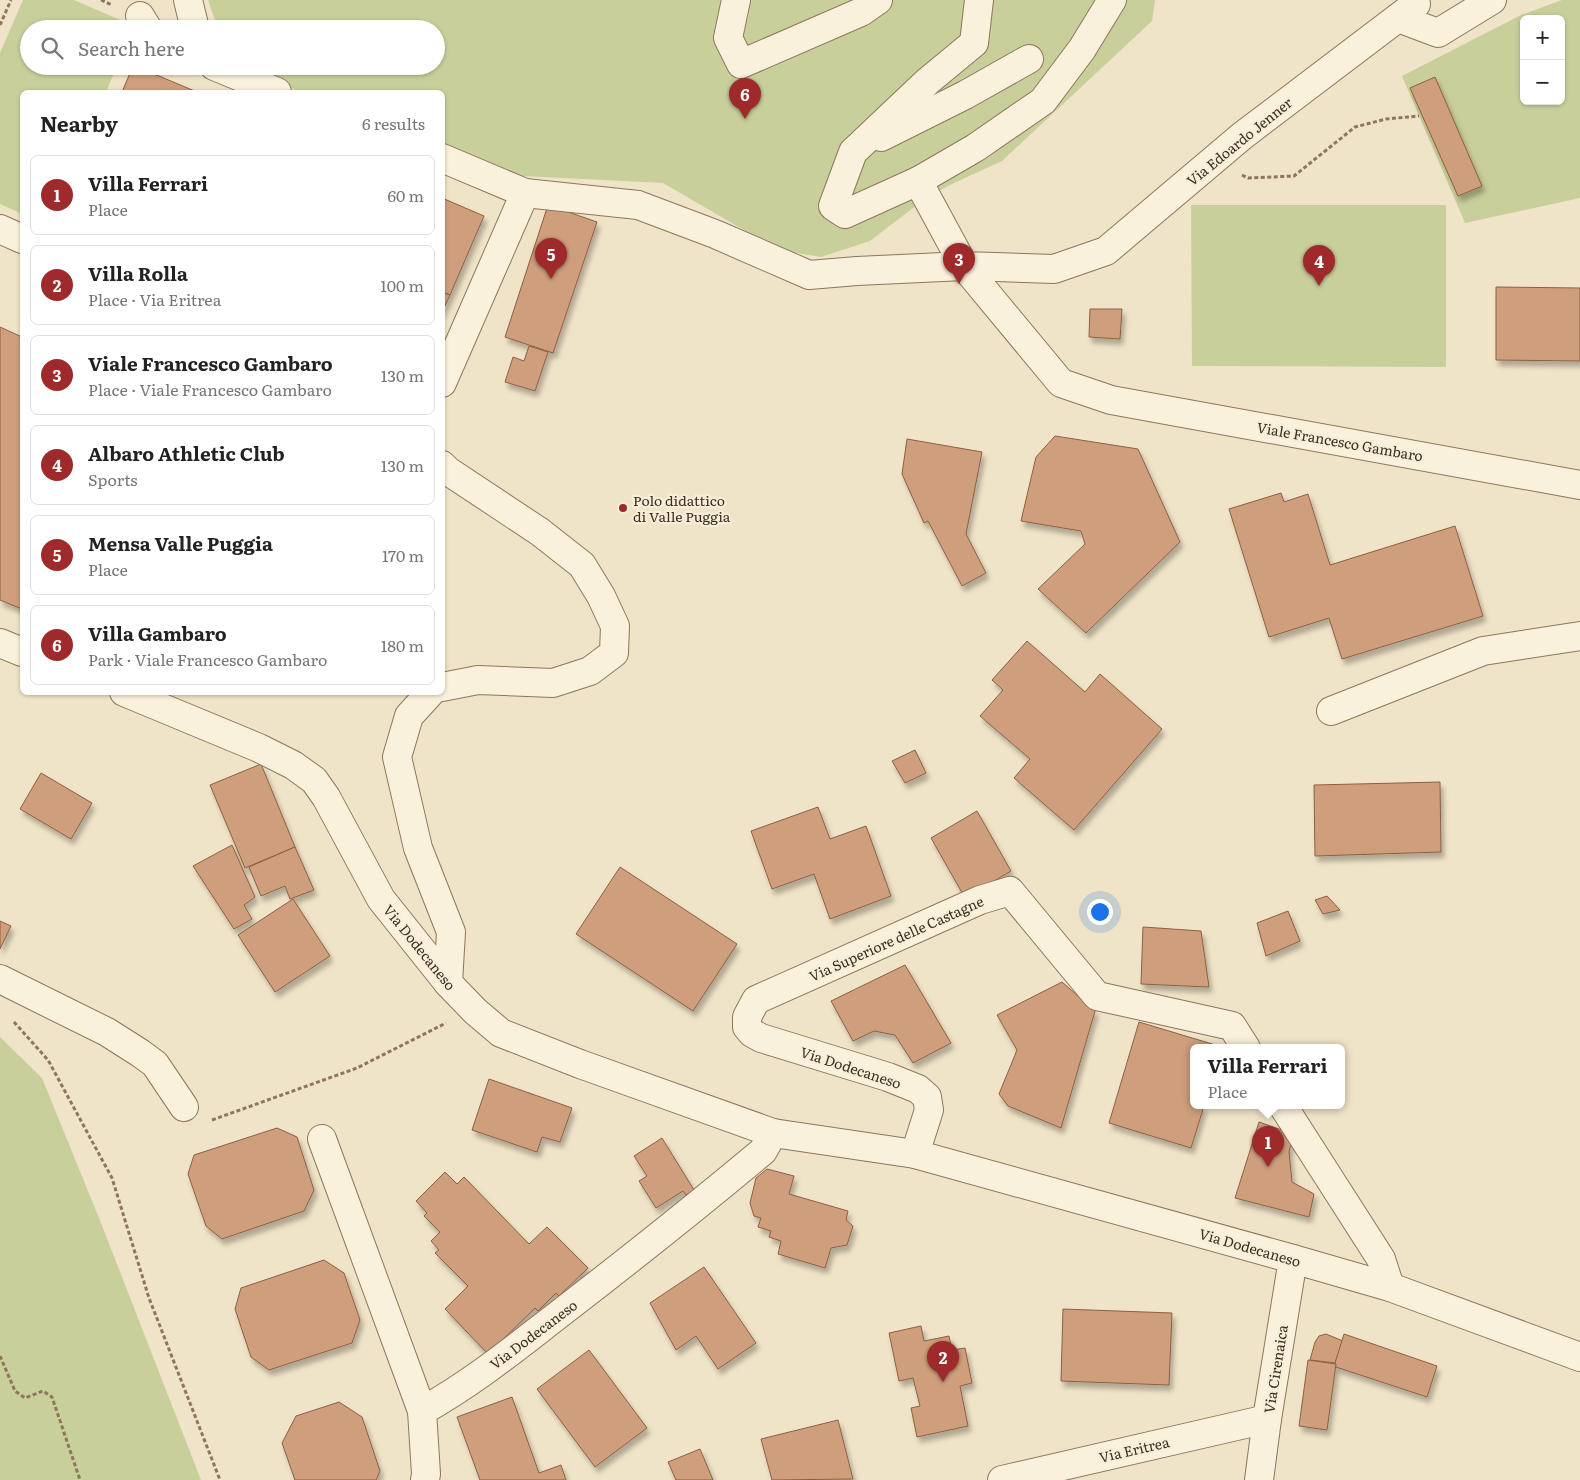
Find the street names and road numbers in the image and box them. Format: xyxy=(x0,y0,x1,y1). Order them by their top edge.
street label: Via Edoardo Jenner xyxy=(1182,92,1296,190)
street label: Viale Francesco Gambaro xyxy=(1255,417,1425,465)
street label: Via Superiore delle Castagne xyxy=(805,890,987,986)
street label: Via Dodecaneso xyxy=(379,900,461,994)
street label: Via Dodecaneso xyxy=(798,1041,904,1093)
street label: Via Dodecaneso xyxy=(1197,1223,1303,1271)
street label: Via Dodecaneso xyxy=(485,1294,581,1374)
street label: Via Cirenaica xyxy=(1258,1323,1292,1415)
street label: Via Eritrea xyxy=(1097,1431,1172,1467)

